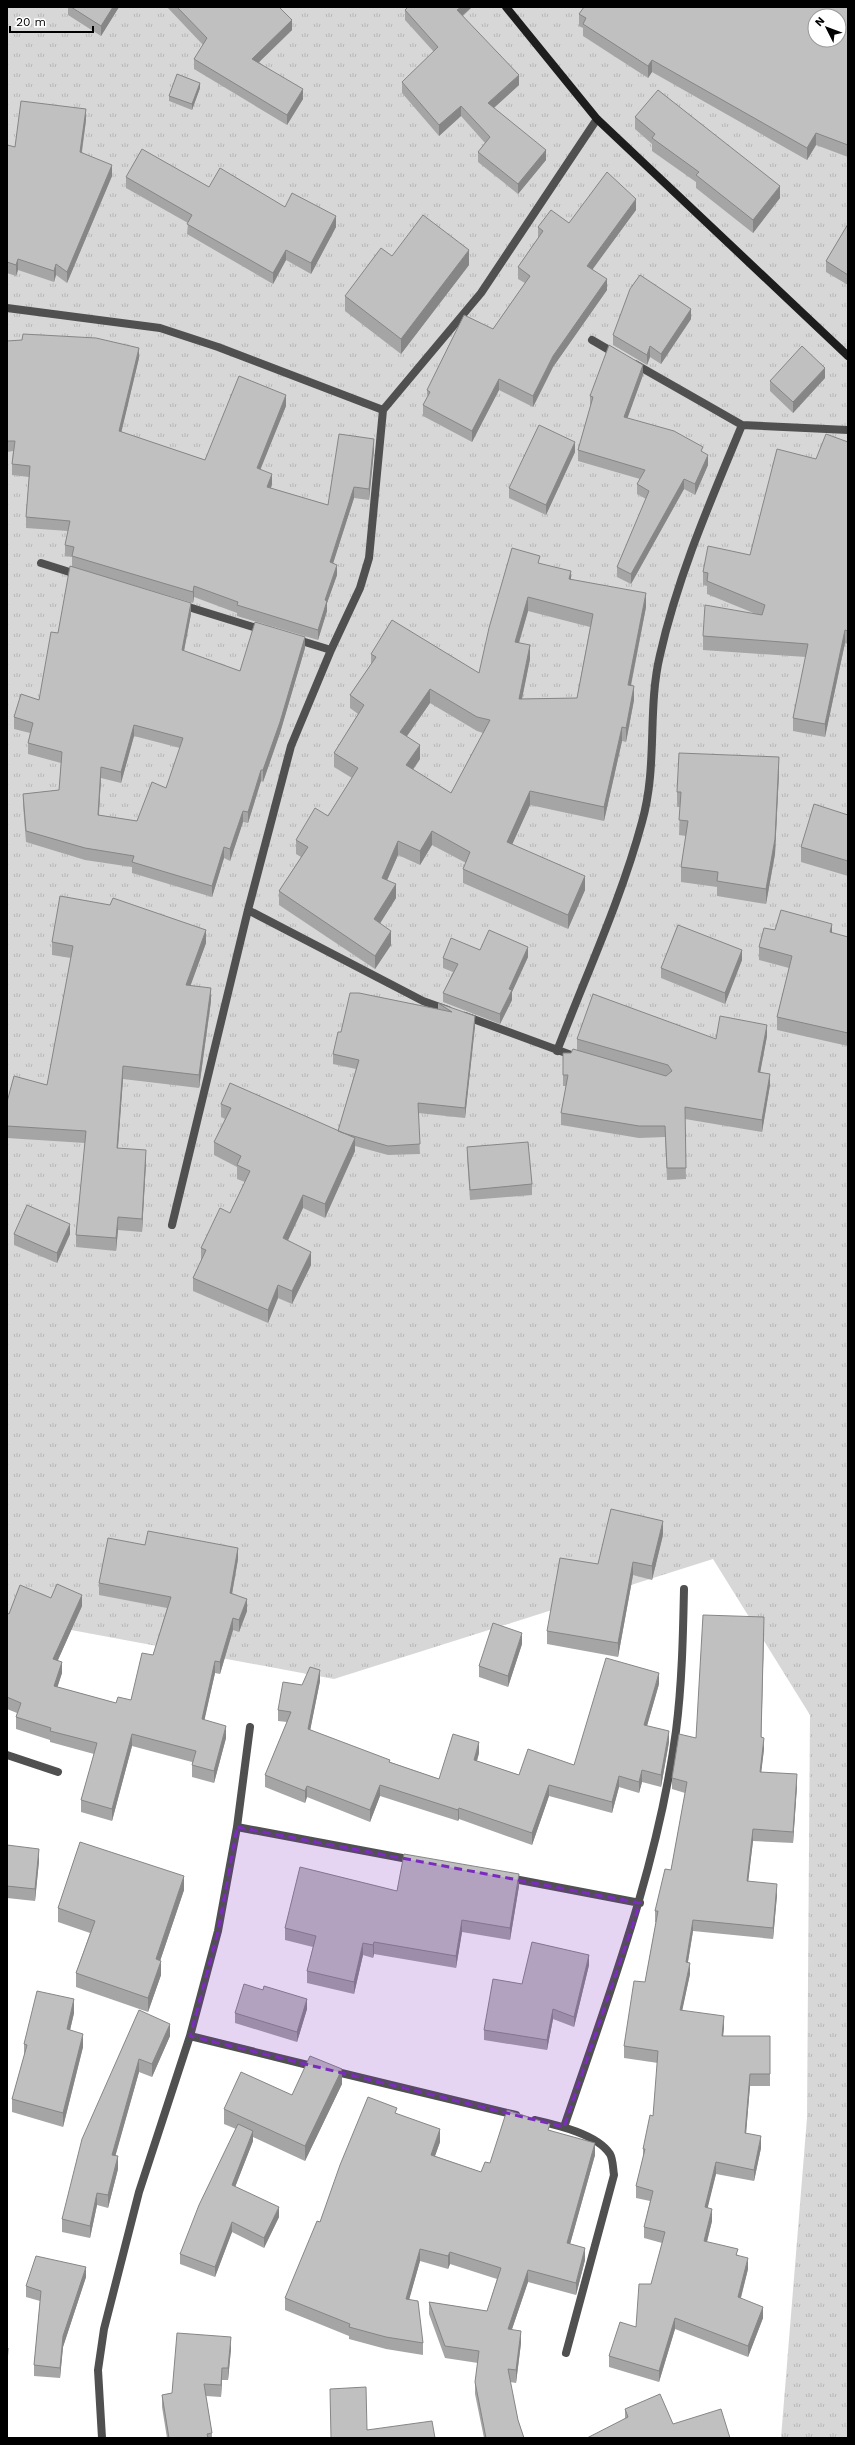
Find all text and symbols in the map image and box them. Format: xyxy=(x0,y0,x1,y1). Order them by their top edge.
scale bar xyxy=(10,8,93,34)
north arrow xyxy=(807,8,847,48)
text: N xyxy=(812,14,827,29)
text: 20 m xyxy=(16,15,46,29)

